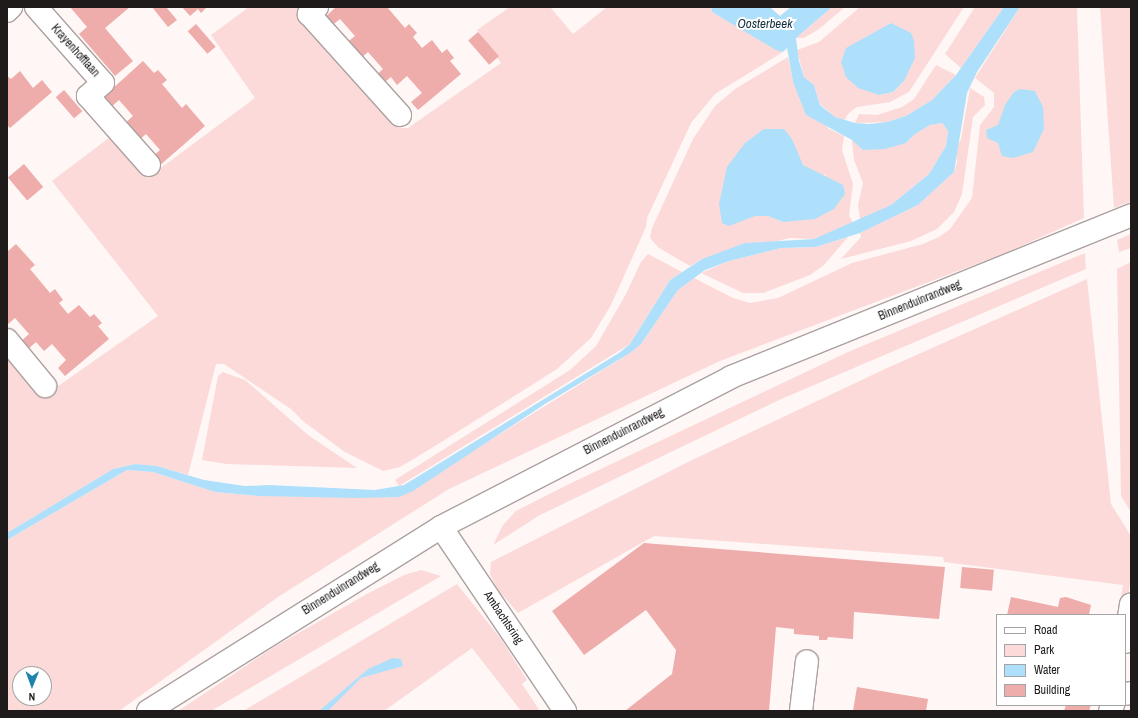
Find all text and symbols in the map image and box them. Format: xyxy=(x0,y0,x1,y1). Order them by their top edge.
water label: Oosterbeek xyxy=(737,16,793,32)
street label: Krayenhofflaan xyxy=(48,22,102,80)
street label: Binnenduinrandweg xyxy=(876,278,964,324)
street label: Binnenduinrandweg xyxy=(581,406,667,458)
street label: Binnenduinrandweg xyxy=(300,560,382,618)
street label: Ambachtsring xyxy=(480,589,526,647)
legend xyxy=(996,614,1126,706)
text: Road xyxy=(1034,622,1058,638)
text: Park xyxy=(1034,642,1054,658)
text: Water xyxy=(1034,662,1060,678)
north arrow xyxy=(12,666,52,706)
text: Building xyxy=(1034,682,1070,698)
text: N xyxy=(28,690,35,704)

